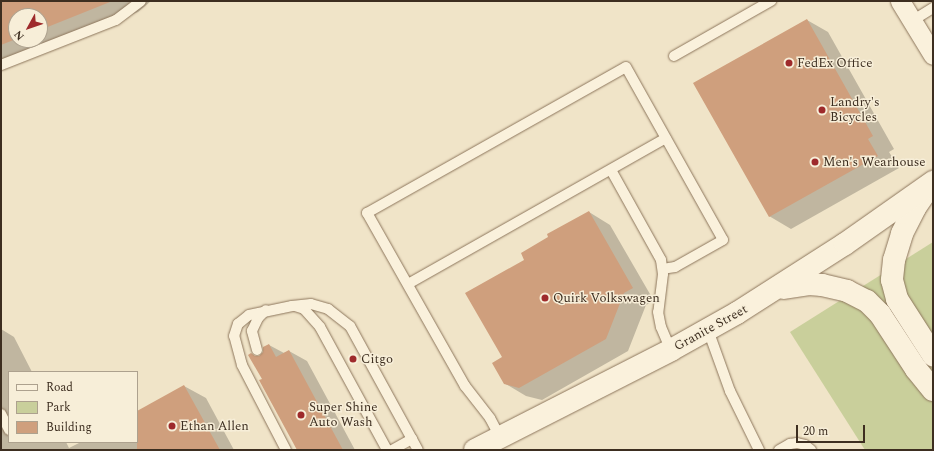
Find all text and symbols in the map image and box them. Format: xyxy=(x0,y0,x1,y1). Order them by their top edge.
north arrow xyxy=(8,8,48,48)
text: N xyxy=(10,26,29,44)
place label: FedEx Office xyxy=(797,55,872,71)
marker: FedEx Office xyxy=(784,58,794,68)
place label: Landry's Bicycles xyxy=(830,95,880,126)
marker: Landry's Bicycles xyxy=(817,105,827,115)
place label: Men's Wearhouse xyxy=(823,154,926,170)
marker: Men's Wearhouse xyxy=(810,157,820,167)
place label: Quirk Volkswagen xyxy=(553,290,660,306)
marker: Quirk Volkswagen xyxy=(540,293,550,303)
street label: Granite Street xyxy=(672,301,750,355)
place label: Citgo xyxy=(361,351,393,367)
marker: Citgo xyxy=(348,354,358,364)
legend xyxy=(8,371,138,443)
text: Road xyxy=(46,378,73,397)
text: Park xyxy=(46,398,71,417)
place label: Super Shine Auto Wash xyxy=(309,400,378,431)
marker: Super Shine Auto Wash xyxy=(296,410,306,420)
scale bar xyxy=(798,417,867,443)
text: Building xyxy=(46,418,92,437)
place label: Ethan Allen xyxy=(180,418,249,434)
marker: Ethan Allen xyxy=(167,421,177,431)
text: 20 m xyxy=(803,422,828,441)

